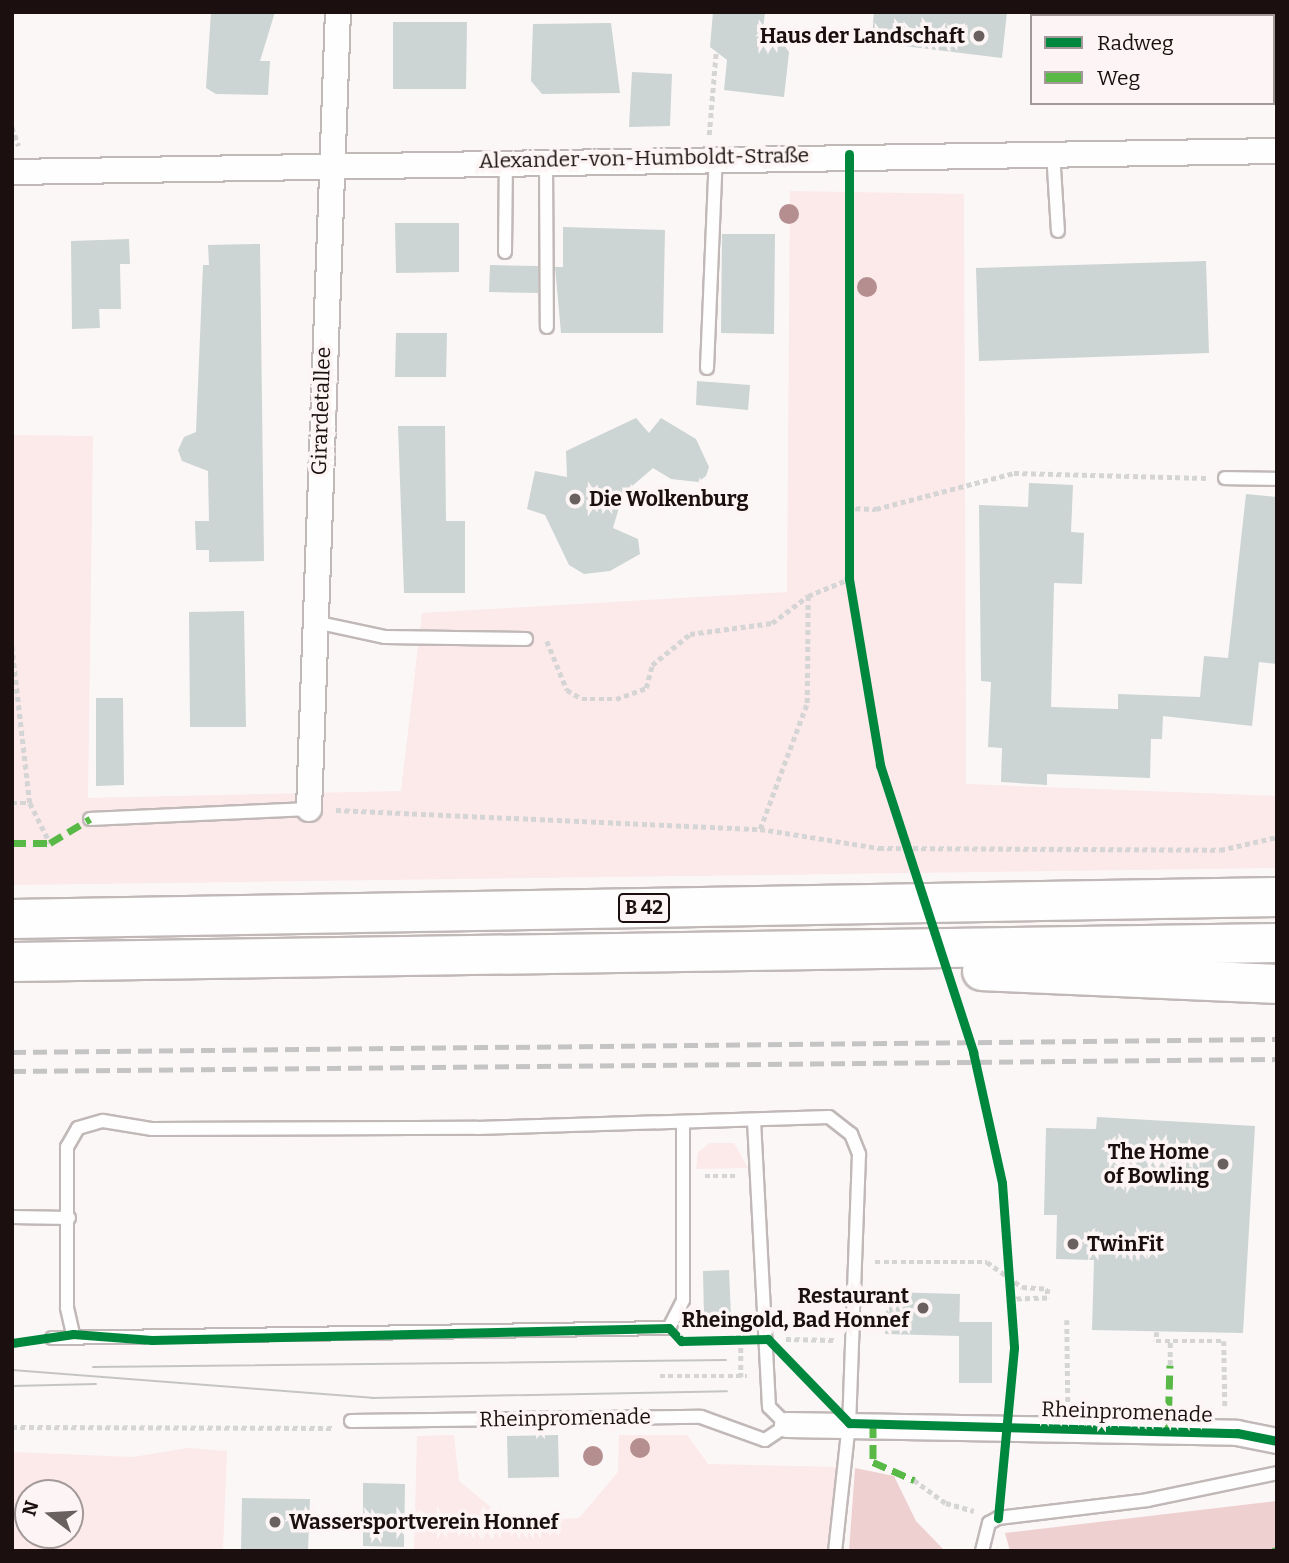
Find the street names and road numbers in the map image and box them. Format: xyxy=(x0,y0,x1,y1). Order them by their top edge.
street label: Alexander-von-Humboldt-Straße xyxy=(479,143,809,173)
street label: Girardetallee xyxy=(306,346,336,476)
road number: B 42 xyxy=(618,893,670,924)
street label: Rheinpromenade xyxy=(1041,1396,1213,1428)
street label: Rheinpromenade xyxy=(479,1404,651,1432)

